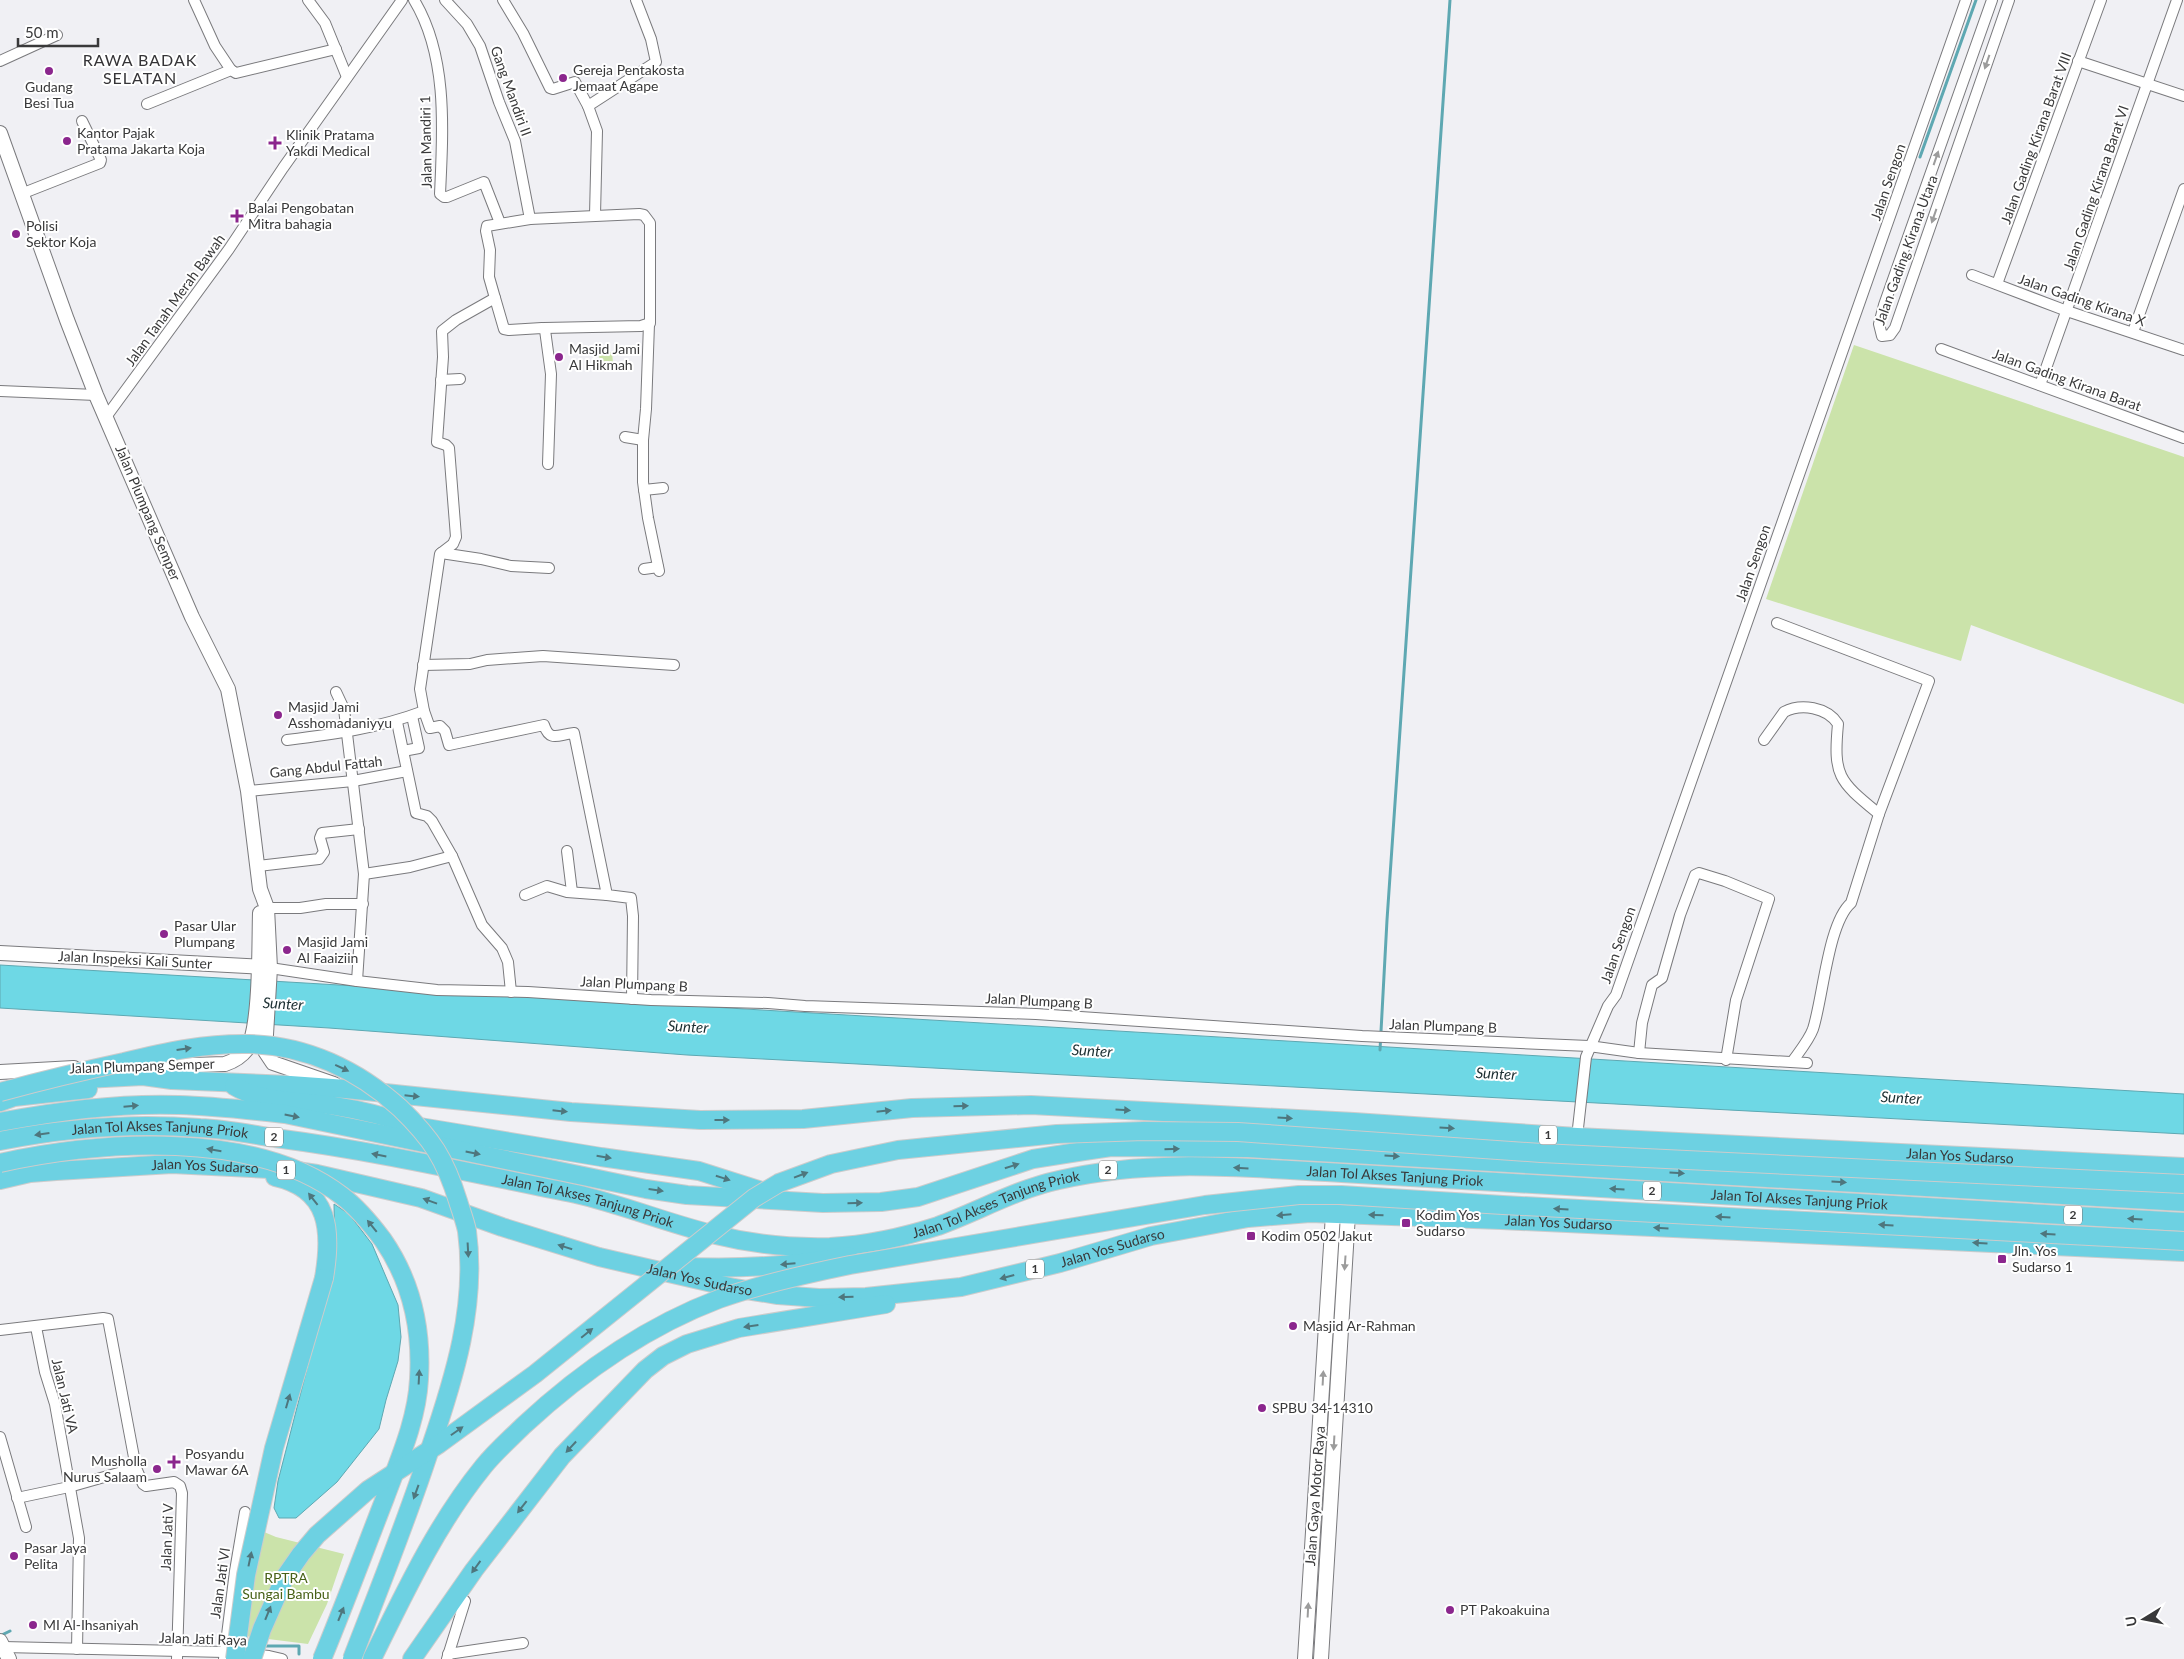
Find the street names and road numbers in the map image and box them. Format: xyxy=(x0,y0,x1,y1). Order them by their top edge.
street label: Gang Mandiri II xyxy=(487,44,536,138)
street label: Jalan Gading Kirana Barat VIII xyxy=(1997,50,2075,226)
street label: Jalan Mandiri 1 xyxy=(416,95,435,189)
street label: Jalan Gading Kirana Barat VI xyxy=(2059,103,2132,273)
street label: Jalan Sengon xyxy=(1866,141,1909,222)
street label: Jalan Gading Kirana Utara xyxy=(1870,173,1941,327)
street label: Jalan Tanah Merah Bawah xyxy=(121,231,228,369)
street label: Jalan Gading Kirana X xyxy=(2016,270,2148,329)
street label: Jalan Gading Kirana Barat xyxy=(1991,345,2144,414)
street label: Jalan Plumpang Semper xyxy=(112,443,185,583)
street label: Jalan Sengon xyxy=(1731,522,1774,603)
street label: Gang Abdul Fattah xyxy=(269,752,383,781)
street label: Jalan Sengon xyxy=(1596,904,1639,985)
street label: Jalan Inspeksi Kali Sunter xyxy=(58,947,212,972)
street label: Jalan Plumpang B xyxy=(580,972,688,995)
street label: Jalan Plumpang B xyxy=(985,989,1093,1012)
street label: Jalan Plumpang B xyxy=(1389,1015,1497,1036)
street label: Jalan Plumpang Semper xyxy=(69,1054,215,1077)
street label: Jalan Tol Akses Tanjung Priok xyxy=(71,1117,251,1142)
road number: 1 xyxy=(1539,1126,1557,1144)
road number: 2 xyxy=(265,1128,283,1146)
street label: Jalan Yos Sudarso xyxy=(1906,1144,2014,1167)
street label: Jalan Yos Sudarso xyxy=(151,1155,259,1176)
road number: 1 xyxy=(277,1160,295,1180)
road number: 2 xyxy=(1099,1160,1117,1180)
street label: Jalan Tol Akses Tanjung Priok xyxy=(1306,1162,1485,1189)
street label: Jalan Tol Akses Tanjung Priok xyxy=(910,1167,1082,1241)
street label: Jalan Tol Akses Tanjung Priok xyxy=(500,1170,677,1231)
road number: 2 xyxy=(1643,1182,1661,1200)
street label: Jalan Tol Akses Tanjung Priok xyxy=(1710,1185,1889,1213)
road number: 2 xyxy=(2064,1206,2082,1224)
street label: Jalan Yos Sudarso xyxy=(1504,1211,1613,1233)
street label: Jalan Yos Sudarso xyxy=(1058,1225,1166,1270)
street label: Jalan Yos Sudarso xyxy=(645,1259,754,1299)
road number: 1 xyxy=(1026,1260,1044,1278)
street label: Jalan Jati VA xyxy=(49,1357,82,1435)
street label: Jalan Gaya Motor Raya xyxy=(1301,1425,1328,1567)
street label: Jalan Jati V xyxy=(157,1502,176,1571)
street label: Jalan Jati VI xyxy=(206,1546,233,1619)
street label: Jalan Jati Raya xyxy=(159,1628,247,1649)

